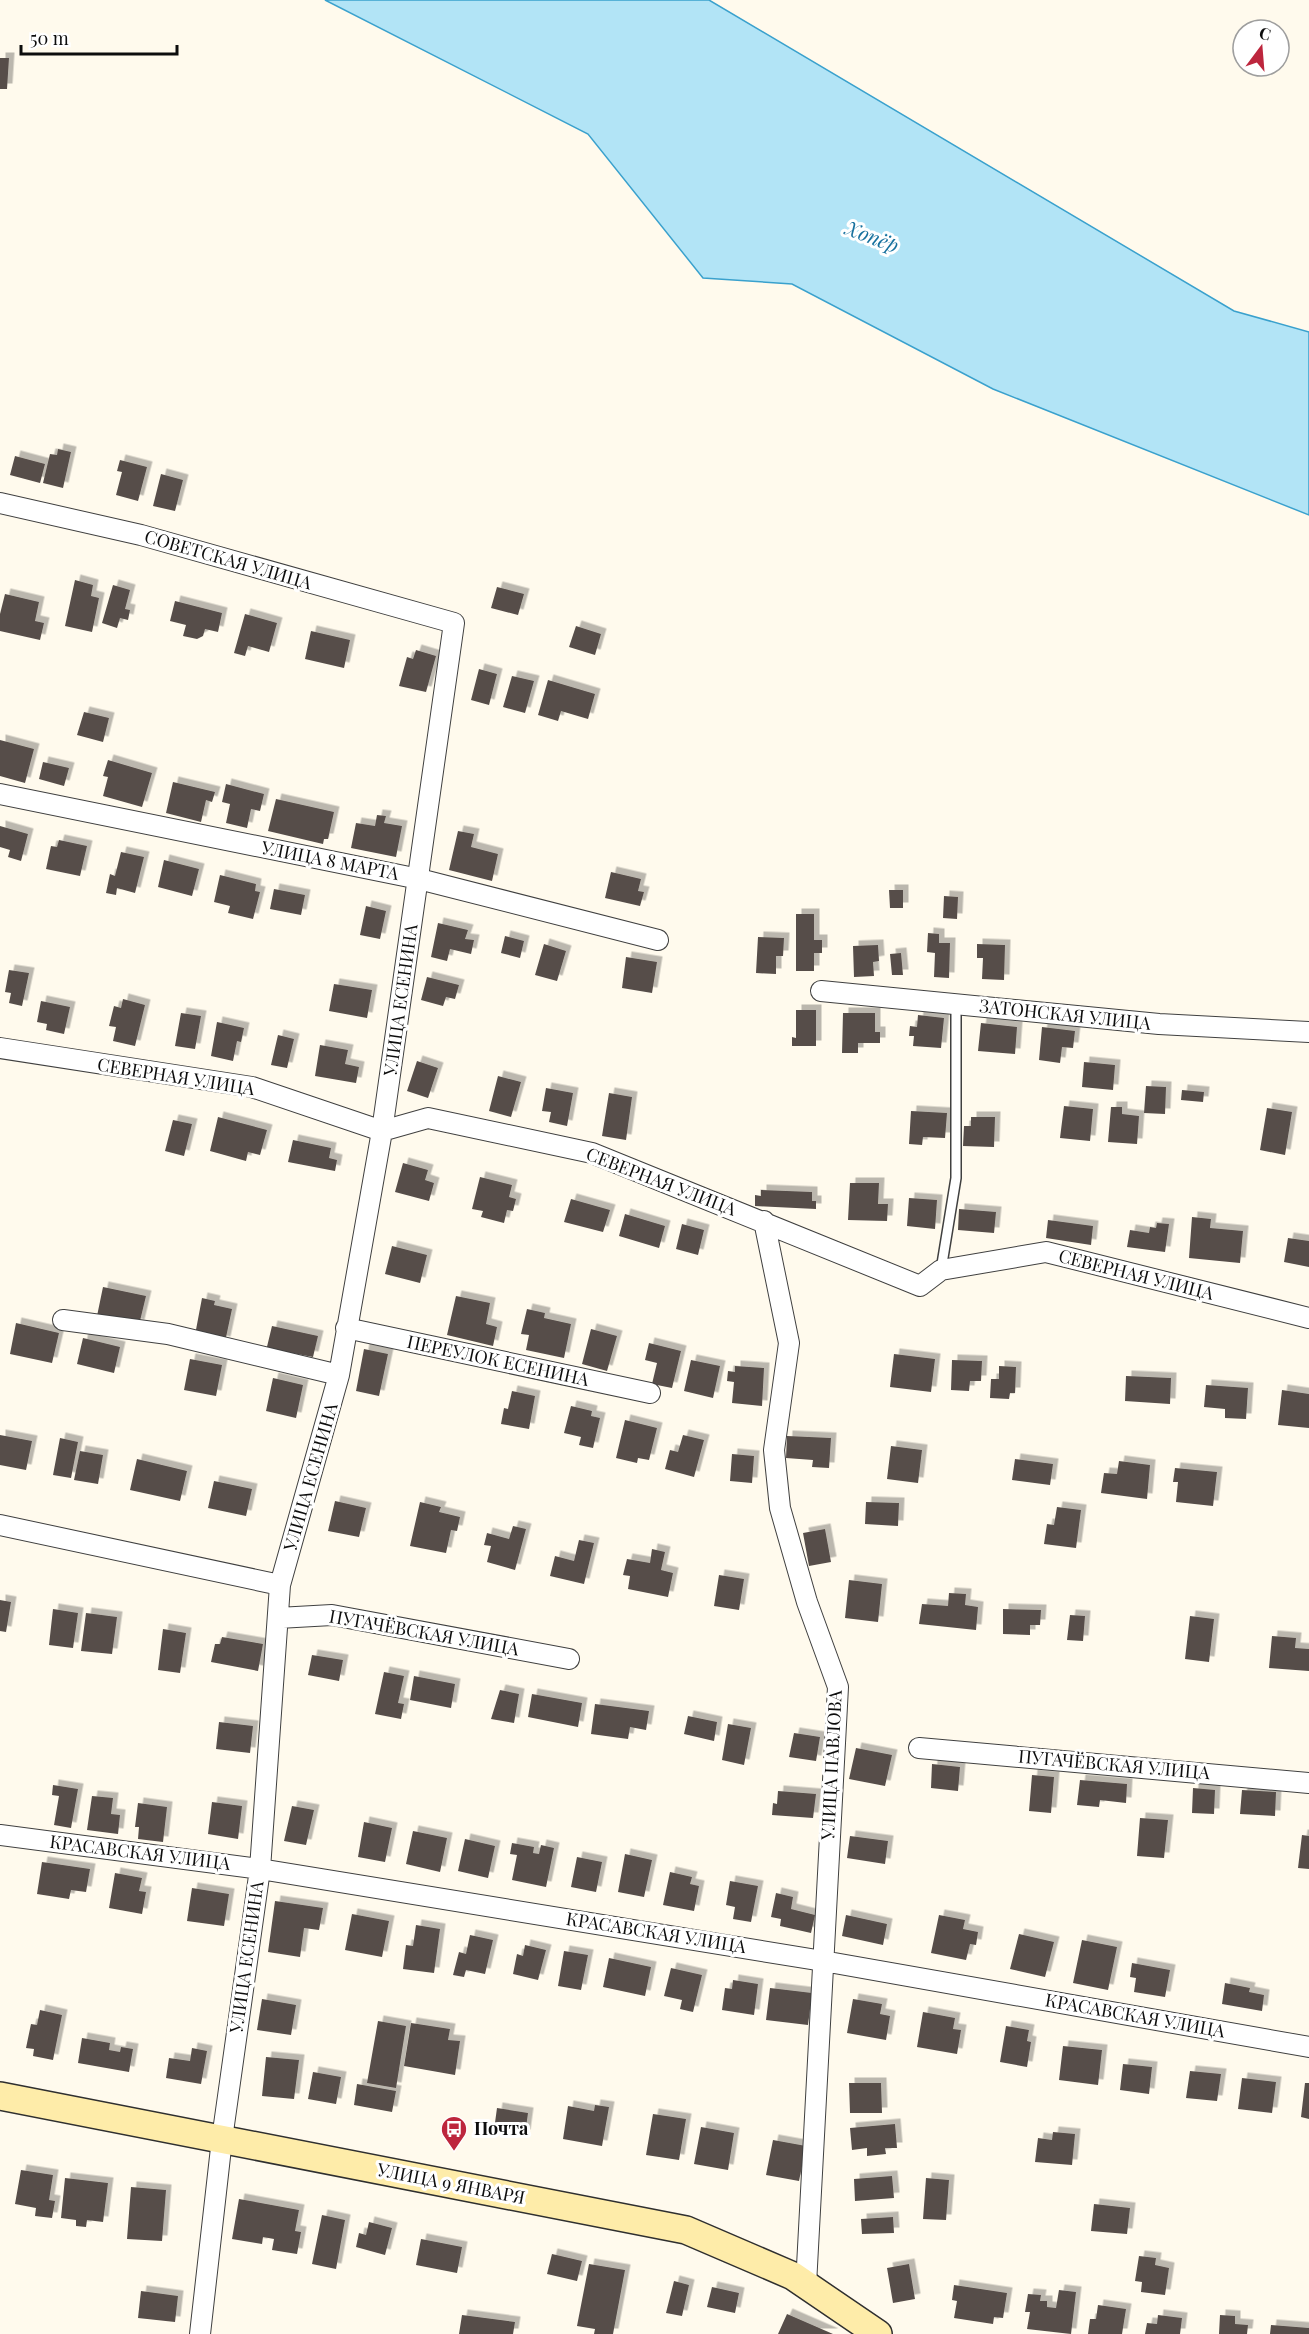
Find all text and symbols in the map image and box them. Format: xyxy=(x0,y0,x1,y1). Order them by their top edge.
scale bar xyxy=(21,18,177,56)
north arrow xyxy=(1231,18,1291,78)
text: С xyxy=(1257,21,1274,45)
text: 50 m xyxy=(30,26,69,50)
water label: Хопёр xyxy=(841,213,903,258)
street label: СОВЕТСКАЯ УЛИЦА xyxy=(142,524,315,595)
street label: УЛИЦА 8 МАРТА xyxy=(258,835,402,885)
street label: УЛИЦА ЕСЕНИНА xyxy=(377,922,423,1078)
street label: ЗАТОНСКАЯ УЛИЦА xyxy=(978,993,1153,1035)
street label: СЕВЕРНАЯ УЛИЦА xyxy=(96,1052,257,1100)
street label: СЕВЕРНАЯ УЛИЦА xyxy=(583,1141,740,1221)
street label: СЕВЕРНАЯ УЛИЦА xyxy=(1056,1243,1217,1305)
street label: ПЕРЕУЛОК ЕСЕНИНА xyxy=(405,1329,592,1391)
street label: УЛИЦА ЕСЕНИНА xyxy=(277,1399,343,1555)
street label: ПУГАЧЁВСКАЯ УЛИЦА xyxy=(327,1604,522,1661)
street label: УЛИЦА ПАВЛОВА xyxy=(815,1689,847,1842)
street label: ПУГАЧЁВСКАЯ УЛИЦА xyxy=(1017,1744,1212,1784)
street label: КРАСАВСКАЯ УЛИЦА xyxy=(48,1829,233,1875)
street label: УЛИЦА ЕСЕНИНА xyxy=(223,1879,269,2035)
street label: КРАСАВСКАЯ УЛИЦА xyxy=(564,1906,749,1958)
street label: КРАСАВСКАЯ УЛИЦА xyxy=(1043,1987,1228,2043)
bus stop icon: Почта xyxy=(439,2114,469,2152)
place label: Почта xyxy=(474,2116,529,2140)
street label: УЛИЦА 9 ЯНВАРЯ xyxy=(374,2157,527,2209)

